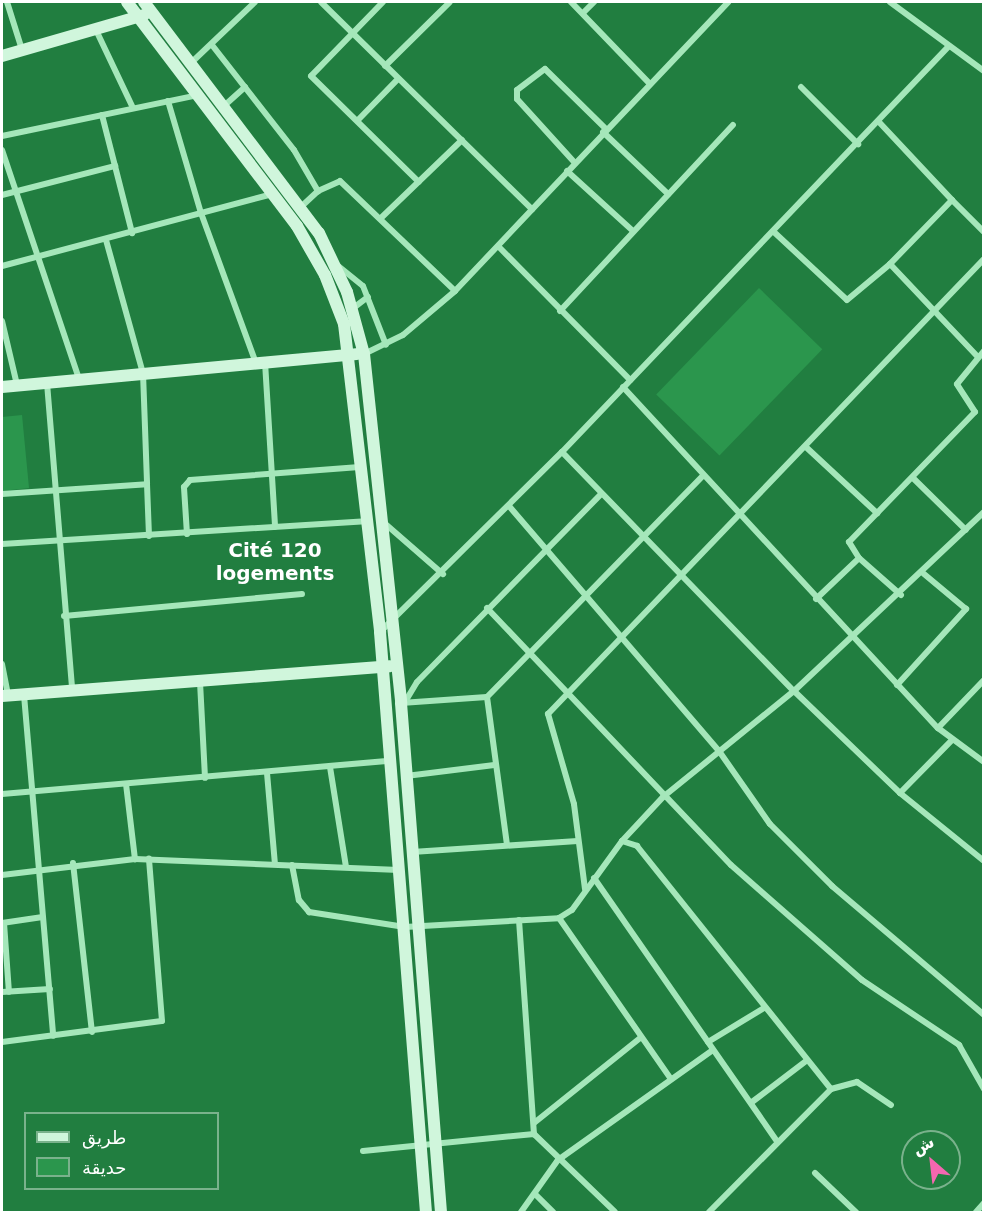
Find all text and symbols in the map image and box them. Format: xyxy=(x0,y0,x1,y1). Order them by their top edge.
district label: Cité 120 logements xyxy=(216,538,334,585)
legend xyxy=(24,1112,219,1190)
text: طريق xyxy=(82,1127,126,1148)
north arrow xyxy=(901,1130,961,1190)
text: ش xyxy=(909,1132,937,1159)
text: حديقة xyxy=(82,1157,126,1178)

